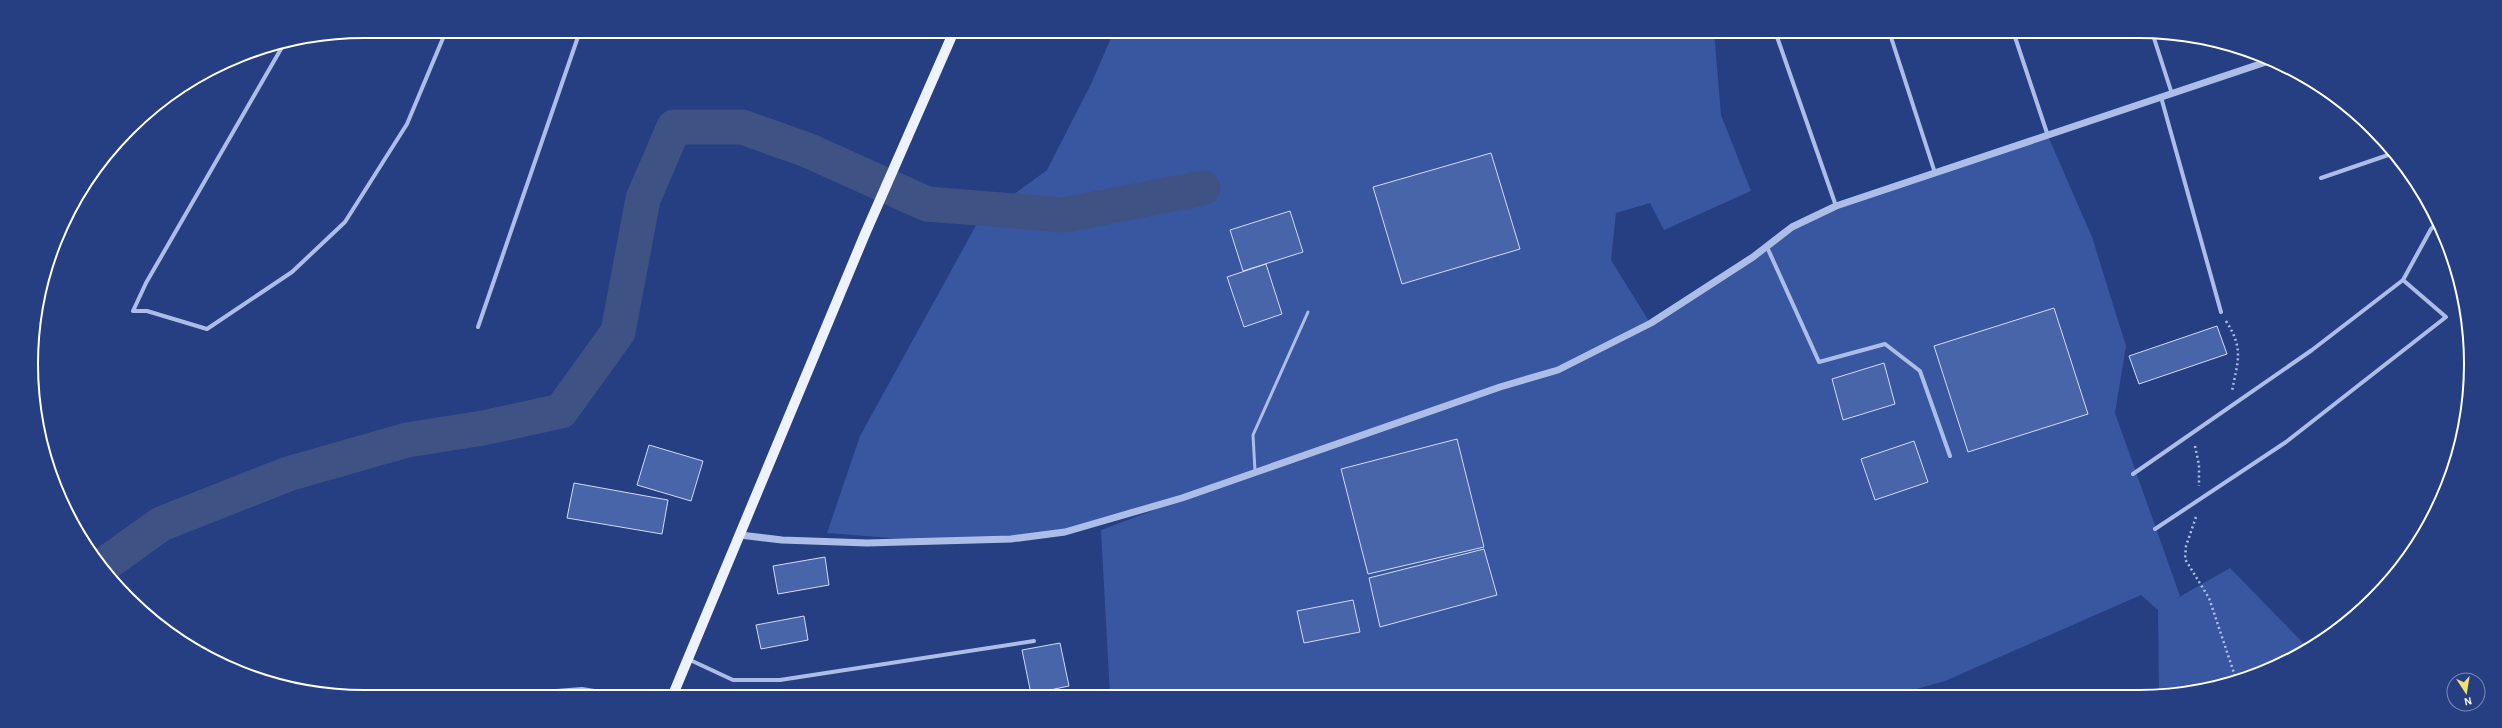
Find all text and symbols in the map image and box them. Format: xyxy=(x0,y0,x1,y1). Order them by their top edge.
north arrow xyxy=(2446,672,2486,712)
text: N xyxy=(2463,695,2473,707)

